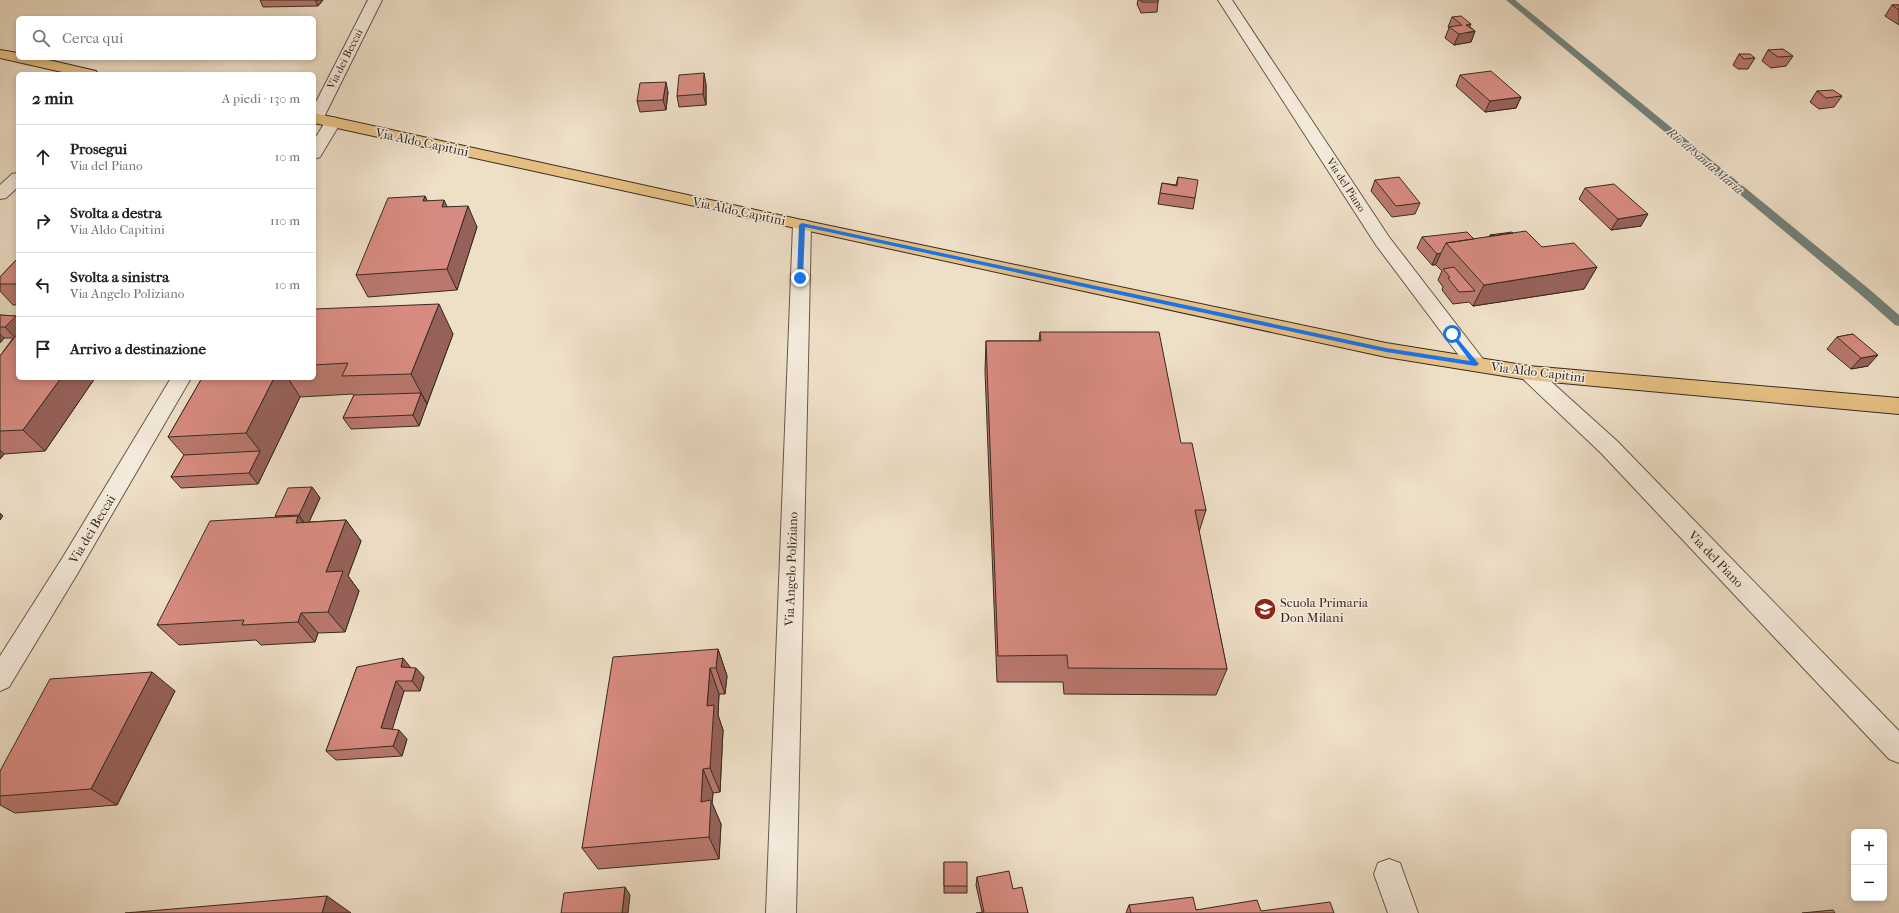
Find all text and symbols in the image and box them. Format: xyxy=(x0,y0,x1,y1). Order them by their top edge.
search box xyxy=(16,16,316,60)
street label: Via dei Beccai xyxy=(324,26,366,92)
icon: search xyxy=(30,27,52,49)
text: Cerca qui xyxy=(62,29,123,47)
text: 2 min xyxy=(32,88,73,108)
text: A piedi · 130 m xyxy=(222,91,300,106)
water label: Rio di Santa Maria xyxy=(1663,124,1746,197)
street label: Via Aldo Capitini xyxy=(373,125,470,159)
text: Prosegui xyxy=(70,140,127,158)
icon: ahead xyxy=(32,146,54,168)
text: 10 m xyxy=(275,149,300,164)
street label: Via del Piano xyxy=(1323,155,1368,215)
text: Via del Piano xyxy=(70,158,143,173)
street label: Via Aldo Capitini xyxy=(690,194,787,228)
text: Svolta a destra xyxy=(70,204,162,222)
icon: right xyxy=(32,210,54,232)
text: 110 m xyxy=(270,213,300,228)
text: Via Aldo Capitini xyxy=(70,222,165,237)
text: Svolta a sinistra xyxy=(70,268,169,286)
route end xyxy=(791,269,809,287)
icon: left xyxy=(32,274,54,296)
text: 10 m xyxy=(275,277,300,292)
text: Via Angelo Poliziano xyxy=(70,286,184,301)
route start xyxy=(1443,325,1461,343)
icon: arrive xyxy=(32,338,54,360)
text: Arrivo a destinazione xyxy=(70,340,206,358)
street label: Via Aldo Capitini xyxy=(1489,359,1586,385)
street label: Via dei Beccai xyxy=(65,492,118,567)
street label: Via Angelo Poliziano xyxy=(781,511,801,627)
street label: Via del Piano xyxy=(1685,527,1747,591)
place label: Scuola Primaria Don Milani xyxy=(1280,595,1369,625)
school or university icon: Scuola Primaria Don Milani xyxy=(1252,596,1278,622)
map controls xyxy=(1851,829,1887,901)
button: + xyxy=(1851,829,1887,865)
button: − xyxy=(1851,865,1887,901)

